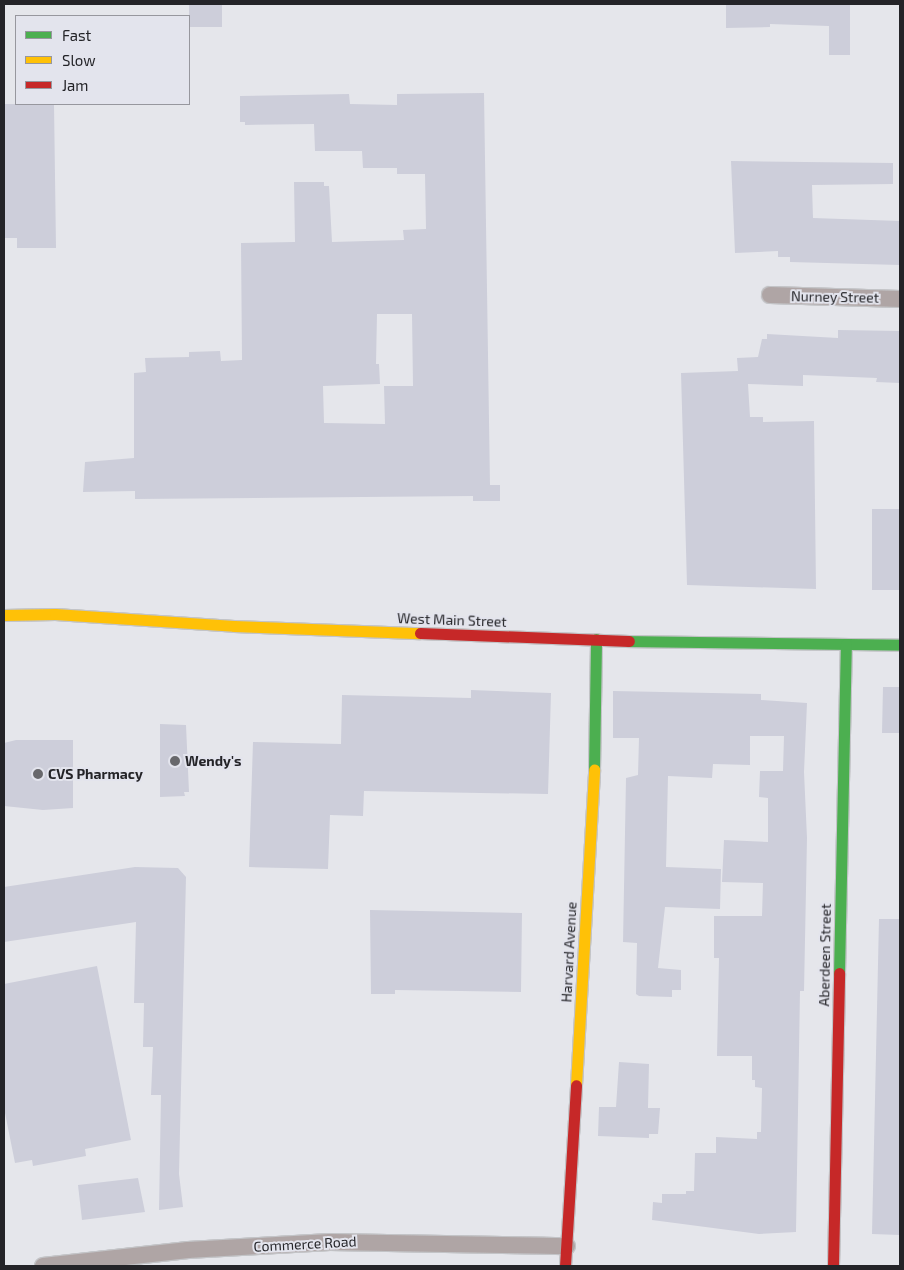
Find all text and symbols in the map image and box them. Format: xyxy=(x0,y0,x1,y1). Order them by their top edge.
legend xyxy=(15,15,190,105)
text: Fast xyxy=(62,26,91,44)
text: Slow xyxy=(62,51,96,69)
text: Jam xyxy=(62,76,88,94)
street label: Nurney Street xyxy=(791,288,879,306)
street label: West Main Street xyxy=(397,610,507,630)
place label: Wendy's xyxy=(185,753,241,769)
marker: Wendy's xyxy=(169,755,181,767)
place label: CVS Pharmacy xyxy=(48,766,143,782)
marker: CVS Pharmacy xyxy=(32,768,44,780)
street label: Harvard Avenue xyxy=(558,901,580,1003)
street label: Aberdeen Street xyxy=(816,903,834,1007)
street label: Commerce Road xyxy=(253,1233,357,1255)

